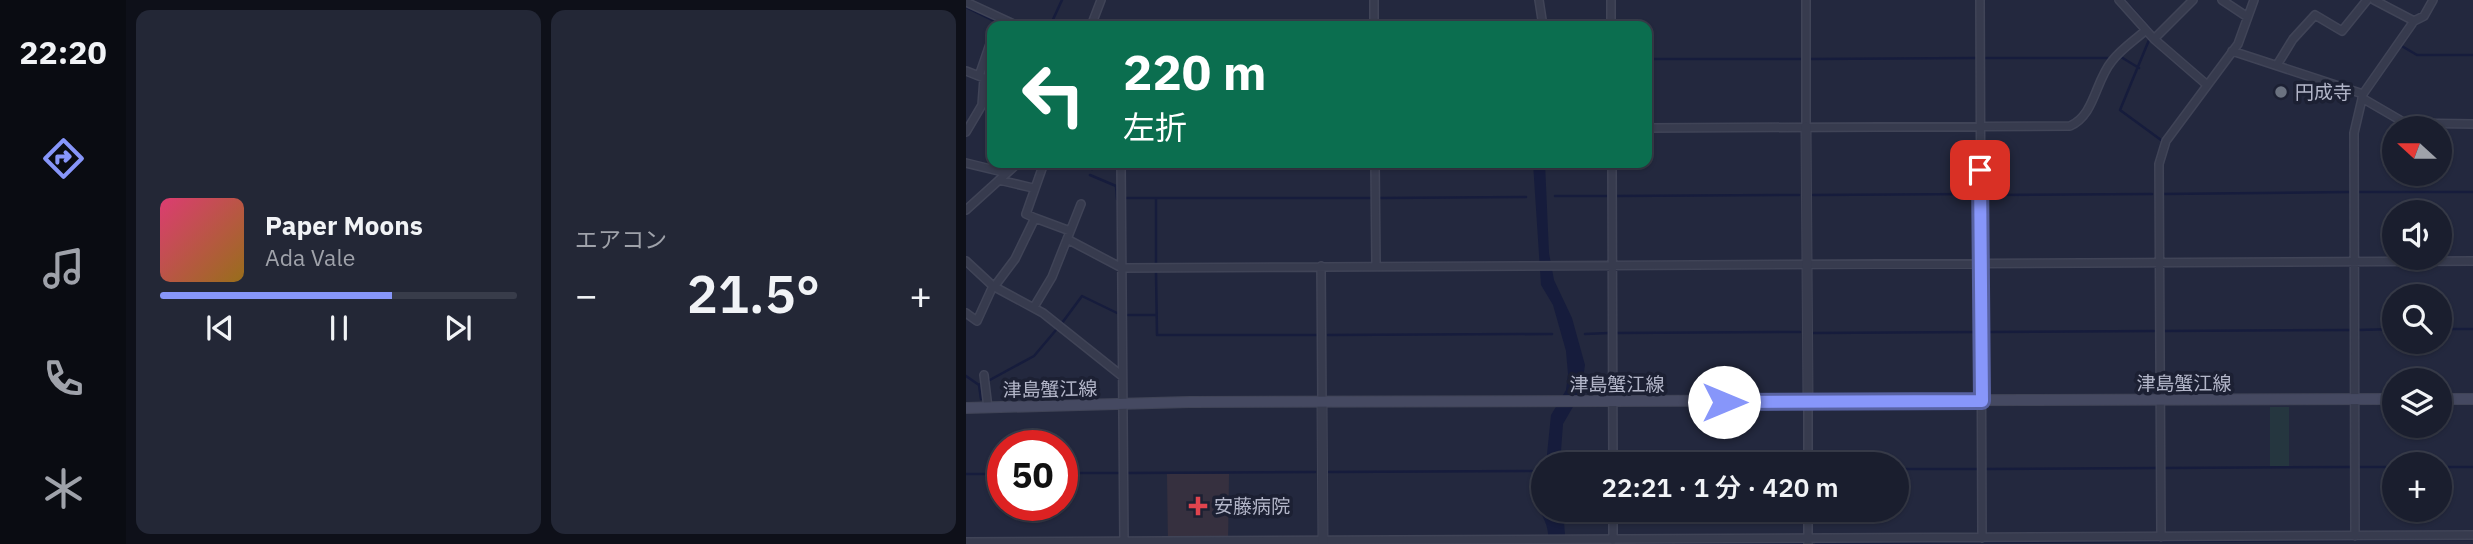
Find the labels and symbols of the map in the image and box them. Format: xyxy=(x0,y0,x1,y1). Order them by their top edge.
place label: 円成寺 xyxy=(2295,80,2352,104)
marker: 円成寺 xyxy=(2273,84,2289,100)
north arrow xyxy=(2382,116,2452,186)
pin xyxy=(1950,140,2010,200)
position arrow xyxy=(1687,365,1761,439)
street label: 津島蟹江線 xyxy=(2136,371,2232,395)
street label: 津島蟹江線 xyxy=(1569,372,1665,396)
street label: 津島蟹江線 xyxy=(1002,376,1098,402)
speed limit sign: 50 xyxy=(987,430,1078,521)
place label: 安藤病院 xyxy=(1214,494,1290,518)
marker: 安藤病院 xyxy=(1188,496,1208,516)

